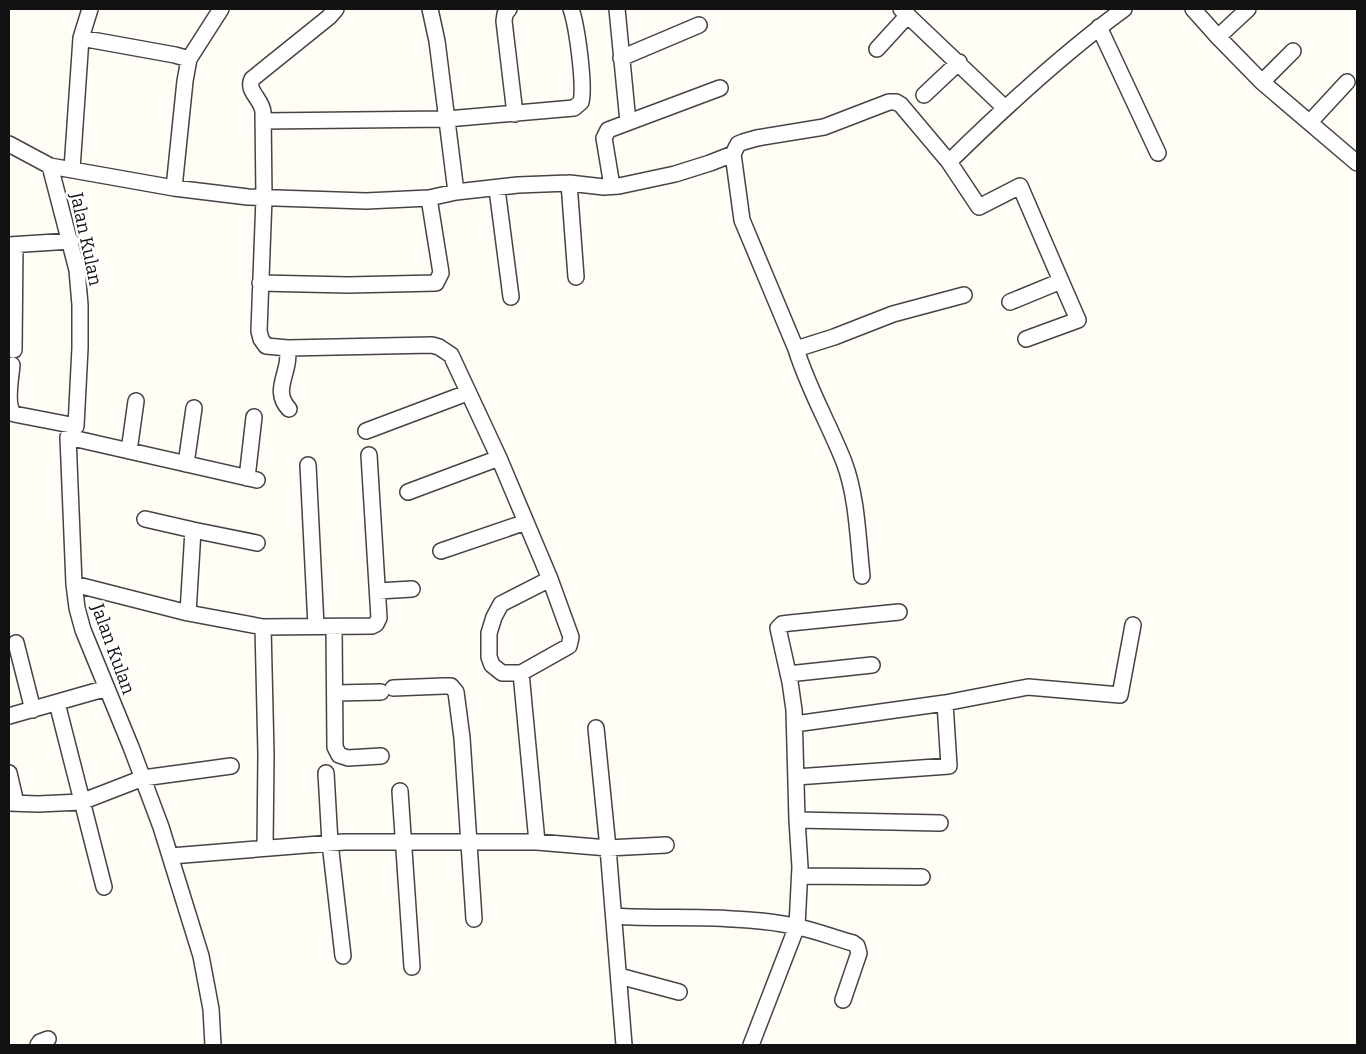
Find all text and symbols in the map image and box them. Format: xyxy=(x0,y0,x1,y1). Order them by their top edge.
street label: Jalan Kulan xyxy=(65,189,107,288)
street label: Jalan Kulan xyxy=(86,600,140,698)

